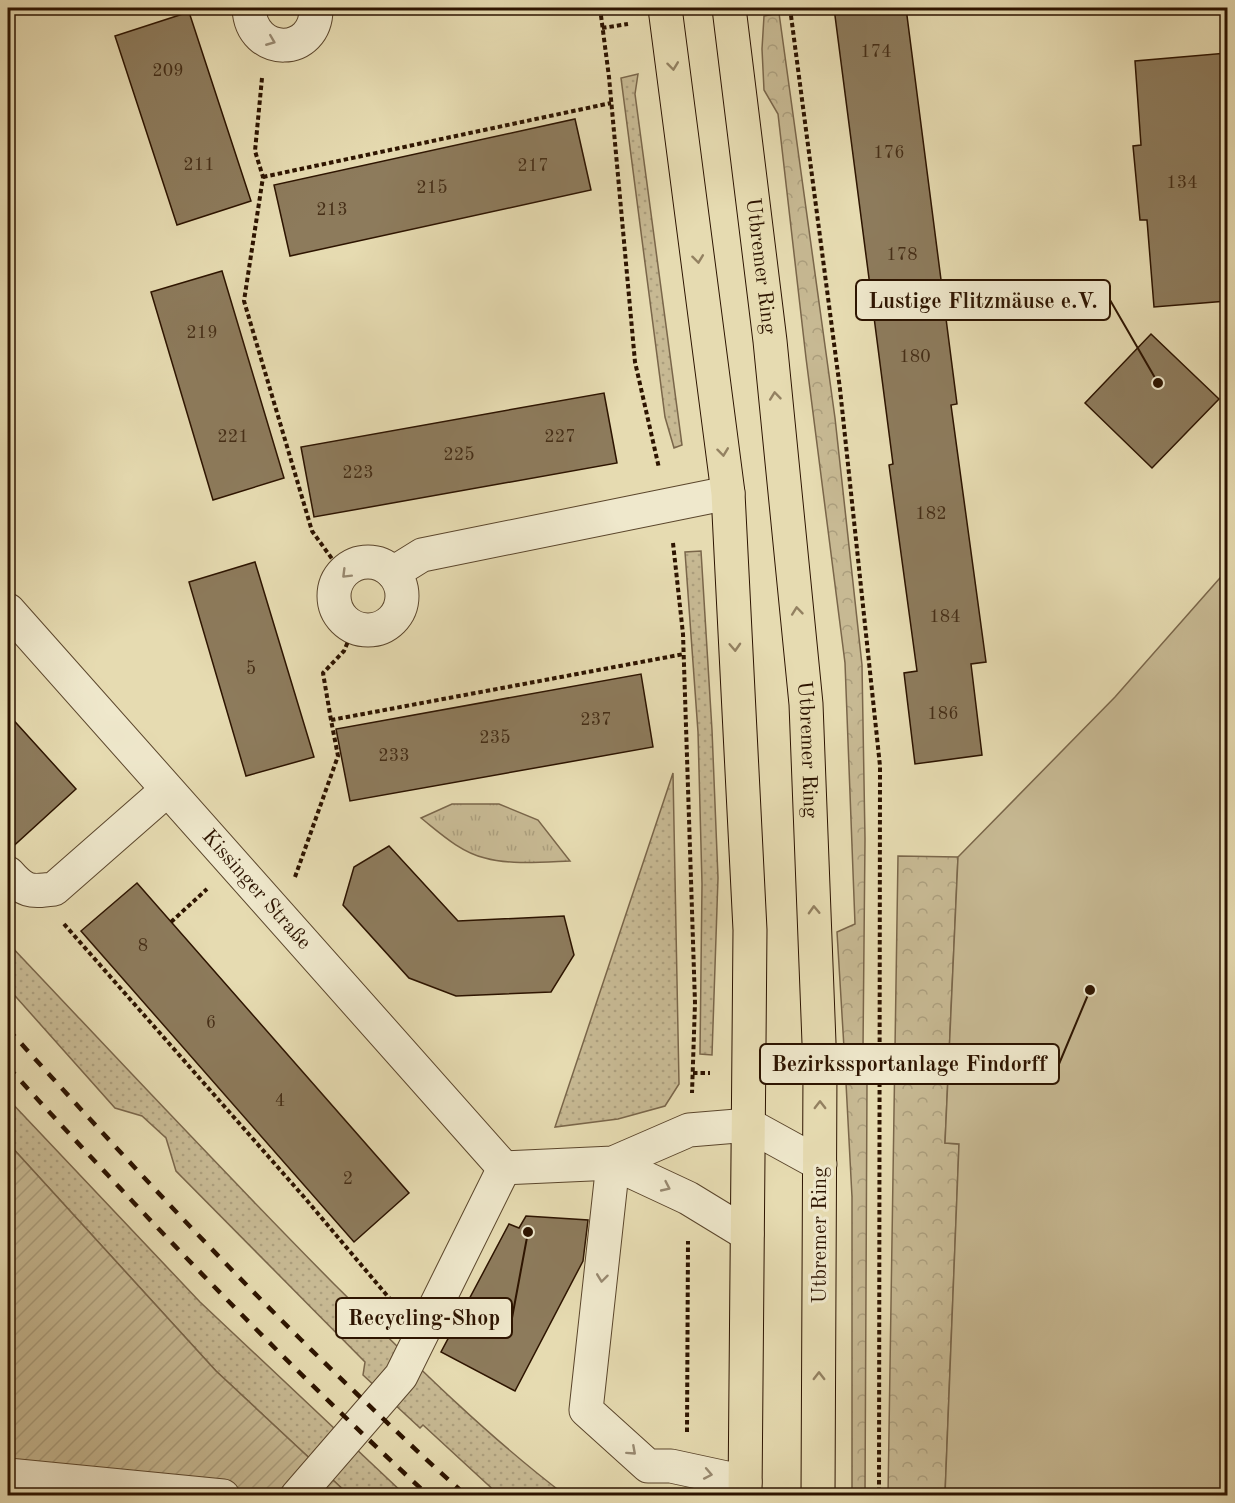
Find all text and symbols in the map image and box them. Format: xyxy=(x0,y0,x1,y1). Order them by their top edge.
one-way arrow xyxy=(265,34,276,46)
house number: 174 xyxy=(860,43,892,61)
one-way arrow xyxy=(666,61,679,70)
house number: 209 xyxy=(152,62,184,80)
house number: 176 xyxy=(873,144,905,162)
house number: 211 xyxy=(183,156,215,174)
house number: 217 xyxy=(517,157,549,175)
house number: 134 xyxy=(1166,174,1198,192)
house number: 215 xyxy=(416,179,448,197)
street label: Utbremer Ring xyxy=(742,197,780,336)
house number: 213 xyxy=(316,201,348,219)
house number: 178 xyxy=(886,246,918,264)
one-way arrow xyxy=(691,254,703,264)
callout: Lustige Flitzmäuse e.V. xyxy=(856,280,1110,320)
text: Lustige Flitzmäuse e.V. xyxy=(868,291,1098,313)
house number: 219 xyxy=(186,324,218,342)
house number: 180 xyxy=(899,348,931,366)
one-way arrow xyxy=(769,392,782,401)
house number: 221 xyxy=(217,428,249,446)
house number: 227 xyxy=(544,428,576,446)
house number: 225 xyxy=(443,446,475,464)
one-way arrow xyxy=(716,448,728,457)
house number: 223 xyxy=(342,464,374,482)
house number: 182 xyxy=(915,505,947,523)
one-way arrow xyxy=(342,566,353,577)
one-way arrow xyxy=(791,607,804,616)
house number: 184 xyxy=(929,608,961,626)
one-way arrow xyxy=(729,642,742,651)
house number: 5 xyxy=(246,660,256,678)
street label: Utbremer Ring xyxy=(793,680,821,819)
house number: 186 xyxy=(927,705,959,723)
house number: 237 xyxy=(580,711,612,729)
house number: 235 xyxy=(479,729,511,747)
house number: 233 xyxy=(378,747,410,765)
street label: Kissinger Straße xyxy=(198,826,315,953)
one-way arrow xyxy=(808,906,821,915)
house number: 8 xyxy=(138,937,148,955)
house number: 6 xyxy=(206,1014,216,1032)
callout: Bezirkssportanlage Findorff xyxy=(760,1044,1059,1084)
text: Bezirkssportanlage Findorff xyxy=(771,1054,1048,1076)
house number: 4 xyxy=(275,1092,285,1110)
one-way arrow xyxy=(814,1101,826,1110)
street label: Utbremer Ring xyxy=(810,1166,831,1303)
house number: 2 xyxy=(343,1170,353,1188)
one-way arrow xyxy=(660,1180,671,1192)
one-way arrow xyxy=(596,1273,609,1282)
callout: Recycling-Shop xyxy=(336,1298,512,1338)
text: Recycling-Shop xyxy=(348,1308,500,1330)
one-way arrow xyxy=(813,1371,825,1380)
one-way arrow xyxy=(625,1444,636,1455)
one-way arrow xyxy=(702,1467,712,1480)

